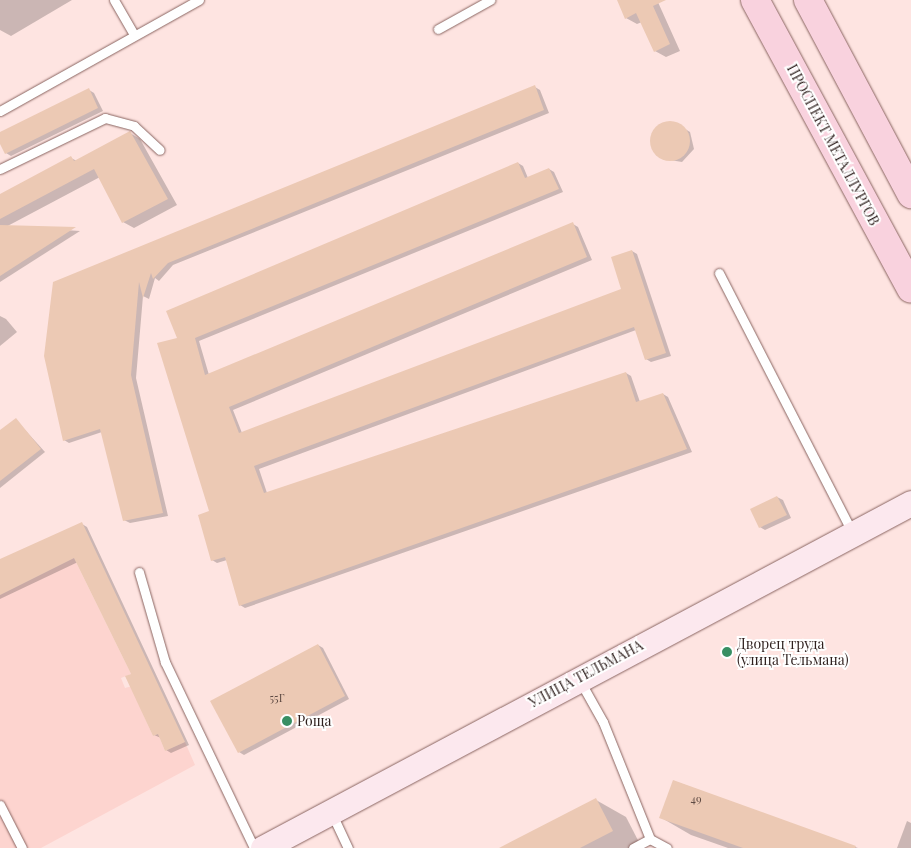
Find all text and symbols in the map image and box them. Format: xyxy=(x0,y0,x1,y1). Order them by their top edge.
street label: ПРОСПЕКТ МЕТАЛЛУРГОВ xyxy=(783,62,883,228)
place label: Дворец труда (улица Тельмана) xyxy=(737,636,849,669)
street label: УЛИЦА ТЕЛЬМАНА xyxy=(526,637,646,711)
marker: Дворец труда (улица Тельмана) xyxy=(721,646,733,658)
house number: 55Г xyxy=(270,691,284,705)
place label: Роща xyxy=(297,713,331,729)
marker: Роща xyxy=(281,715,293,727)
house number: 49 xyxy=(690,792,702,806)

